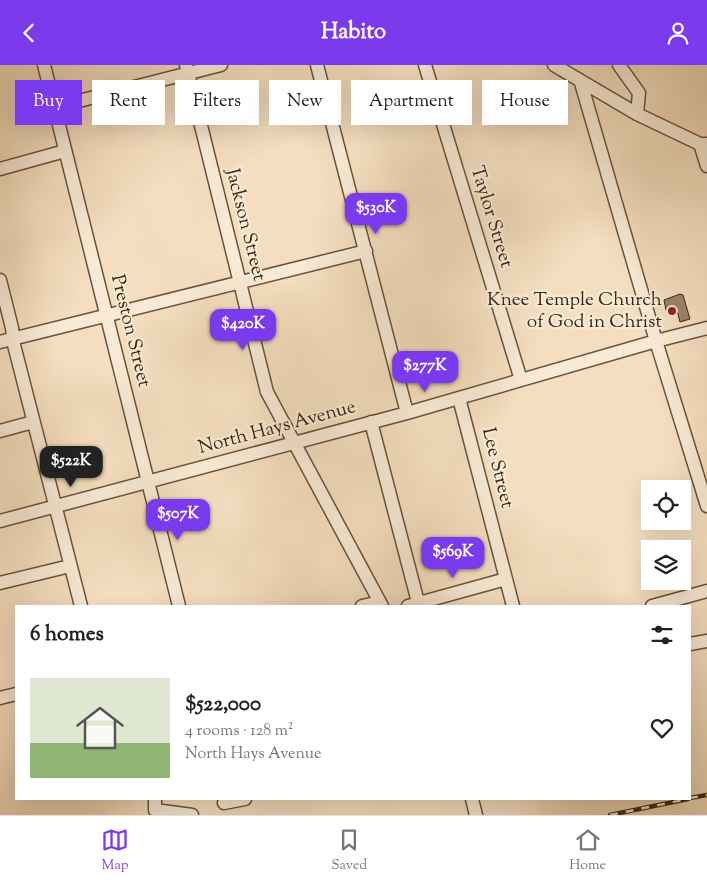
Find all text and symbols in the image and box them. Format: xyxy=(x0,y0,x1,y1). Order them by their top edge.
text: Habito xyxy=(321,17,386,49)
icon: back xyxy=(15,19,43,47)
icon: person xyxy=(664,19,692,47)
chip: Buy xyxy=(15,80,82,125)
chip: Rent xyxy=(92,80,165,125)
chip: Filters xyxy=(175,80,259,125)
chip: New xyxy=(269,80,341,125)
chip: Apartment xyxy=(351,80,472,125)
chip: House xyxy=(482,80,568,125)
street label: Taylor Street xyxy=(463,163,519,272)
street label: Jackson Street xyxy=(218,165,272,285)
pin: $530K xyxy=(341,193,411,235)
text: $530K xyxy=(356,197,396,220)
street label: Preston Street xyxy=(103,272,157,391)
place label: Knee Temple Church of God in Christ xyxy=(487,287,662,336)
marker: Knee Temple Church of God in Christ xyxy=(666,305,678,317)
pin: $420K xyxy=(208,309,278,351)
text: $420K xyxy=(221,313,265,336)
pin: $277K xyxy=(390,351,460,393)
text: $277K xyxy=(403,355,447,378)
street label: North Hays Avenue xyxy=(195,394,359,462)
street label: Lee Street xyxy=(474,425,520,512)
pin: $522K xyxy=(36,445,106,488)
text: $522K xyxy=(51,450,91,473)
map controls xyxy=(641,480,691,590)
button: locate xyxy=(641,480,691,530)
pin: $507K xyxy=(143,499,213,541)
text: $507K xyxy=(157,503,199,526)
pin: $569K xyxy=(418,537,488,579)
button: layers xyxy=(641,540,691,590)
text: $569K xyxy=(432,541,474,564)
text: 6 homes xyxy=(30,620,104,650)
icon: filters xyxy=(648,621,676,649)
text: $522,000 xyxy=(185,690,261,720)
icon: home xyxy=(70,698,130,758)
icon: heart xyxy=(648,714,676,742)
text: 4 rooms · 128 m² xyxy=(185,720,293,743)
text: North Hays Avenue xyxy=(185,743,322,766)
tab: Map xyxy=(101,826,129,876)
tab: Saved xyxy=(331,826,367,876)
tab: Home xyxy=(569,826,606,876)

